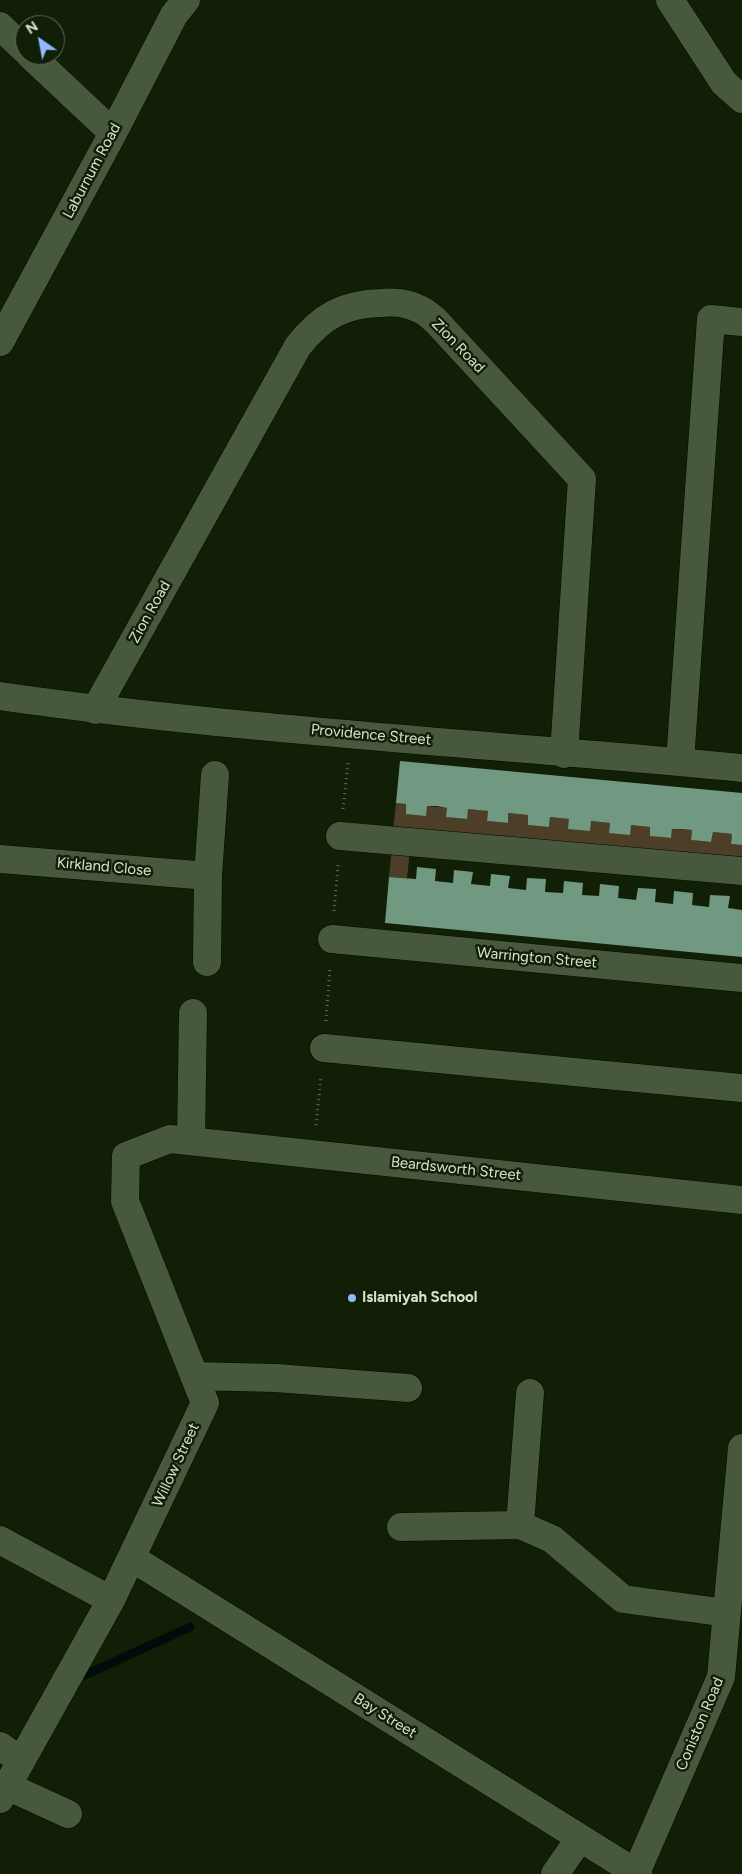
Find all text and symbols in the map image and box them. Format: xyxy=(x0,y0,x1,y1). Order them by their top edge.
north arrow xyxy=(15,15,65,65)
text: N xyxy=(23,18,41,38)
street label: Laburnum Road xyxy=(59,120,125,222)
street label: Zion Road xyxy=(428,315,488,377)
street label: Zion Road xyxy=(126,578,174,646)
street label: Providence Street xyxy=(310,721,432,749)
street label: Kirkland Close xyxy=(56,854,152,880)
street label: Warrington Street xyxy=(476,944,598,972)
street label: Beardsworth Street xyxy=(390,1153,522,1185)
place label: Islamiyah School xyxy=(362,1289,477,1307)
marker: Islamiyah School xyxy=(346,1292,358,1304)
street label: Willow Street xyxy=(149,1420,203,1510)
street label: Coniston Road xyxy=(672,1675,728,1773)
street label: Bay Street xyxy=(350,1690,420,1742)

